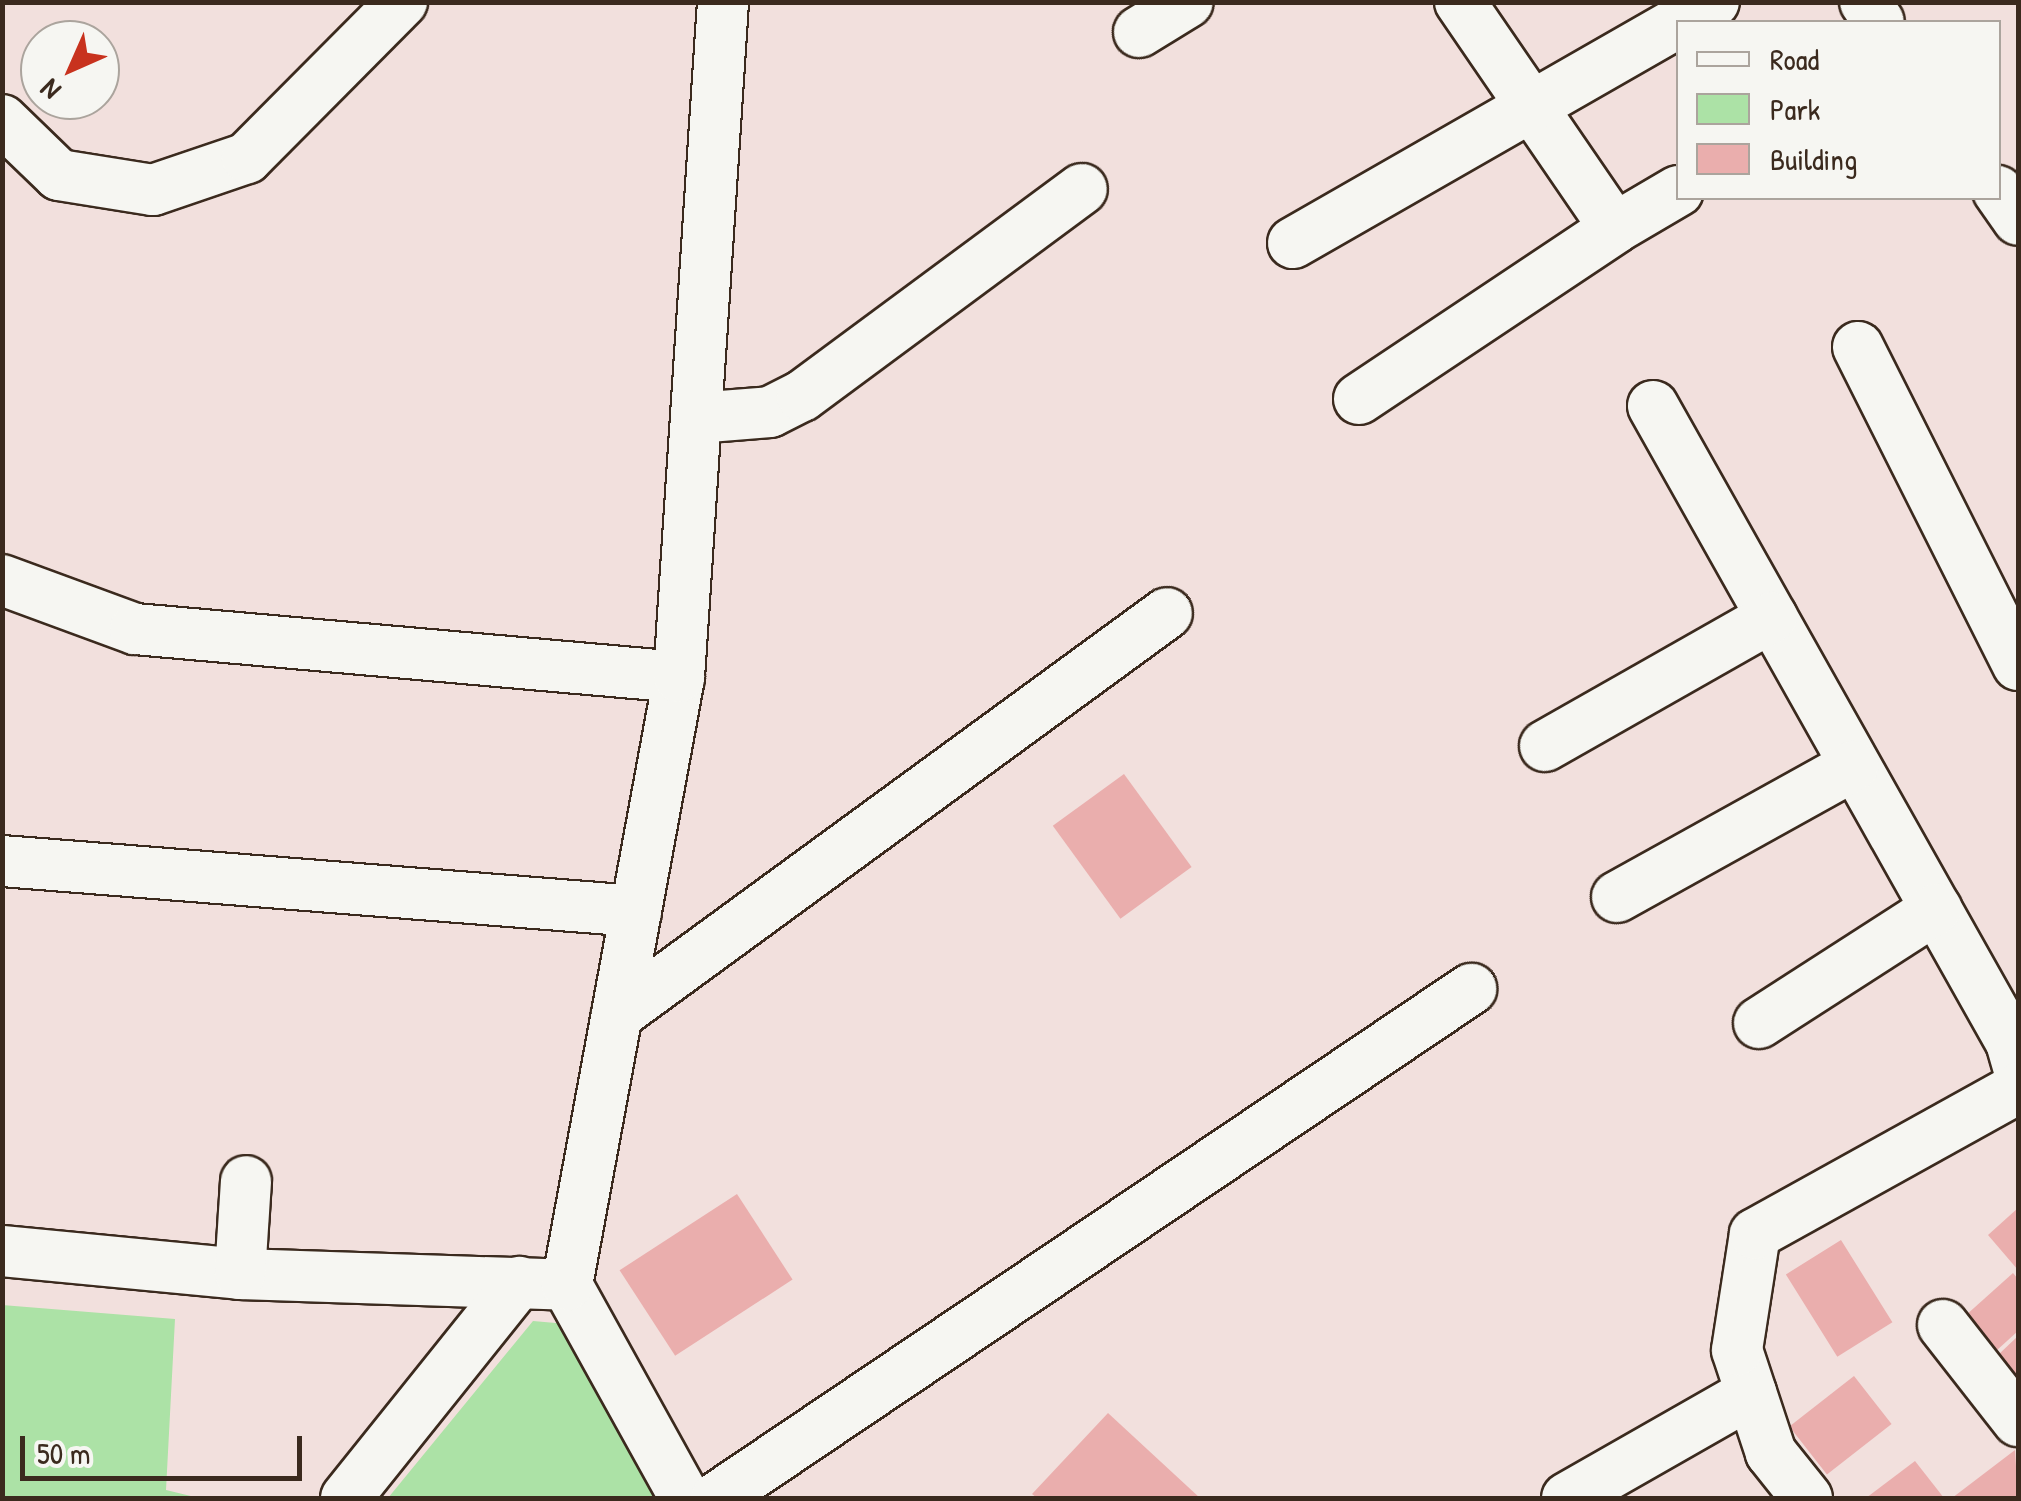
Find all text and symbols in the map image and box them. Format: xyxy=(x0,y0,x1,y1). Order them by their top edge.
north arrow xyxy=(20,20,120,120)
legend xyxy=(1676,20,2001,200)
text: Road xyxy=(1770,39,1819,79)
text: N xyxy=(31,71,69,109)
text: Park xyxy=(1770,89,1820,129)
text: Building xyxy=(1770,139,1857,179)
scale bar xyxy=(25,1416,308,1478)
text: 50 m xyxy=(37,1433,90,1473)

